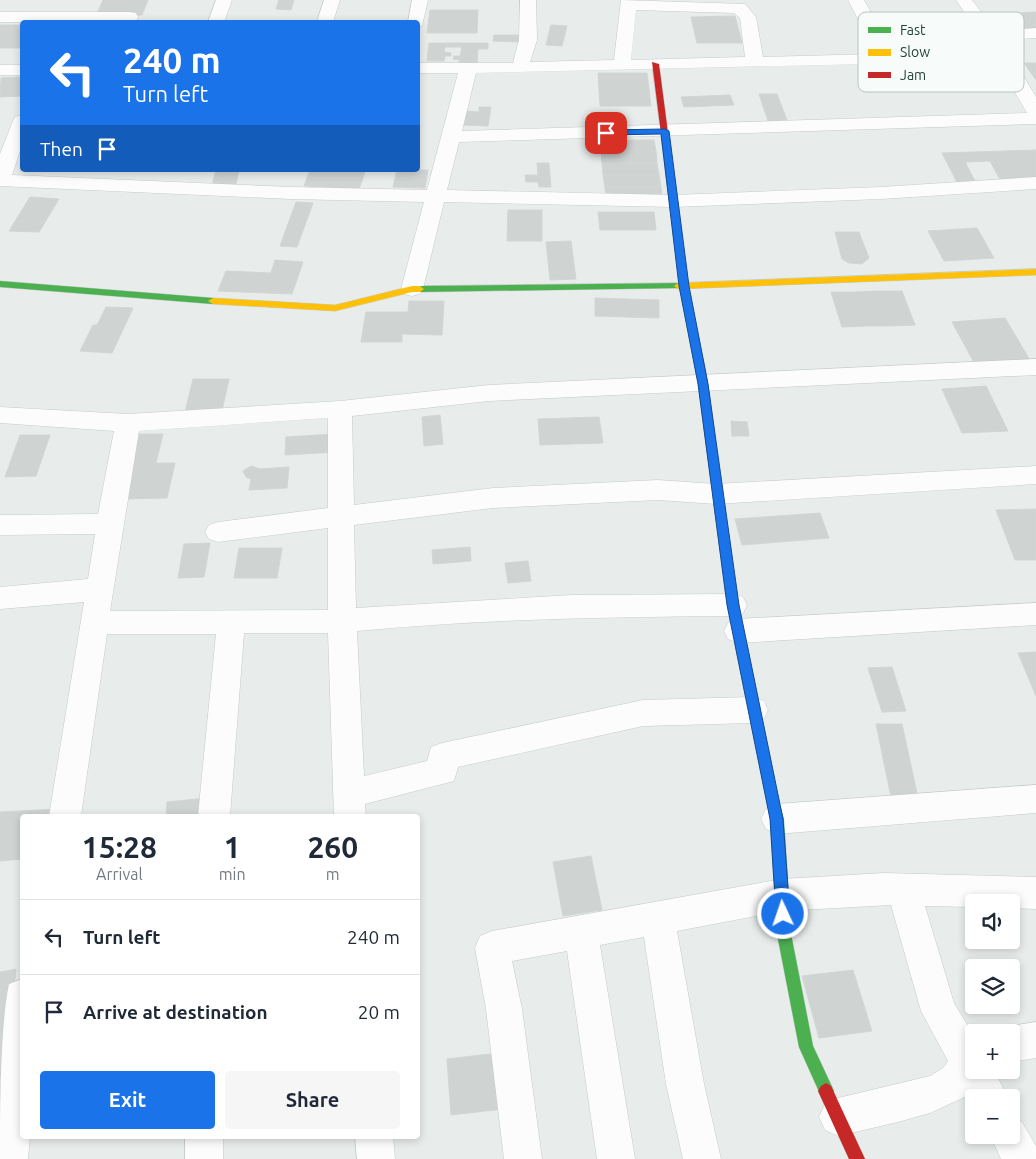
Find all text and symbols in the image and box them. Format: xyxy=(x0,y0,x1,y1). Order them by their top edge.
legend xyxy=(858,12,1024,92)
text: Fast xyxy=(900,22,926,38)
icon: left xyxy=(40,40,105,105)
text: 240 m xyxy=(123,40,221,80)
text: Slow xyxy=(900,44,930,60)
text: Jam xyxy=(900,67,926,83)
text: Turn left xyxy=(123,81,208,106)
pin xyxy=(585,112,627,154)
icon: arrive xyxy=(592,119,620,147)
icon: arrive xyxy=(93,135,121,163)
text: Then xyxy=(40,138,83,160)
text: 15:28 xyxy=(82,830,157,864)
text: 1 xyxy=(224,830,241,864)
text: 260 xyxy=(307,830,358,864)
text: Arrival xyxy=(96,865,143,883)
text: min xyxy=(219,865,246,883)
text: m xyxy=(326,865,340,883)
position arrow xyxy=(756,887,808,939)
map controls xyxy=(965,894,1020,1144)
button: sound xyxy=(965,894,1020,949)
icon: left xyxy=(40,923,68,951)
text: Turn left xyxy=(83,926,161,948)
text: 240 m xyxy=(347,926,400,948)
button: layers xyxy=(965,959,1020,1014)
icon: arrive xyxy=(40,998,68,1026)
text: Arrive at destination xyxy=(83,1001,268,1023)
text: 20 m xyxy=(358,1001,400,1023)
button: + xyxy=(965,1024,1020,1079)
button: Exit xyxy=(40,1071,215,1129)
button: Share xyxy=(225,1071,400,1129)
button: − xyxy=(965,1089,1020,1144)

